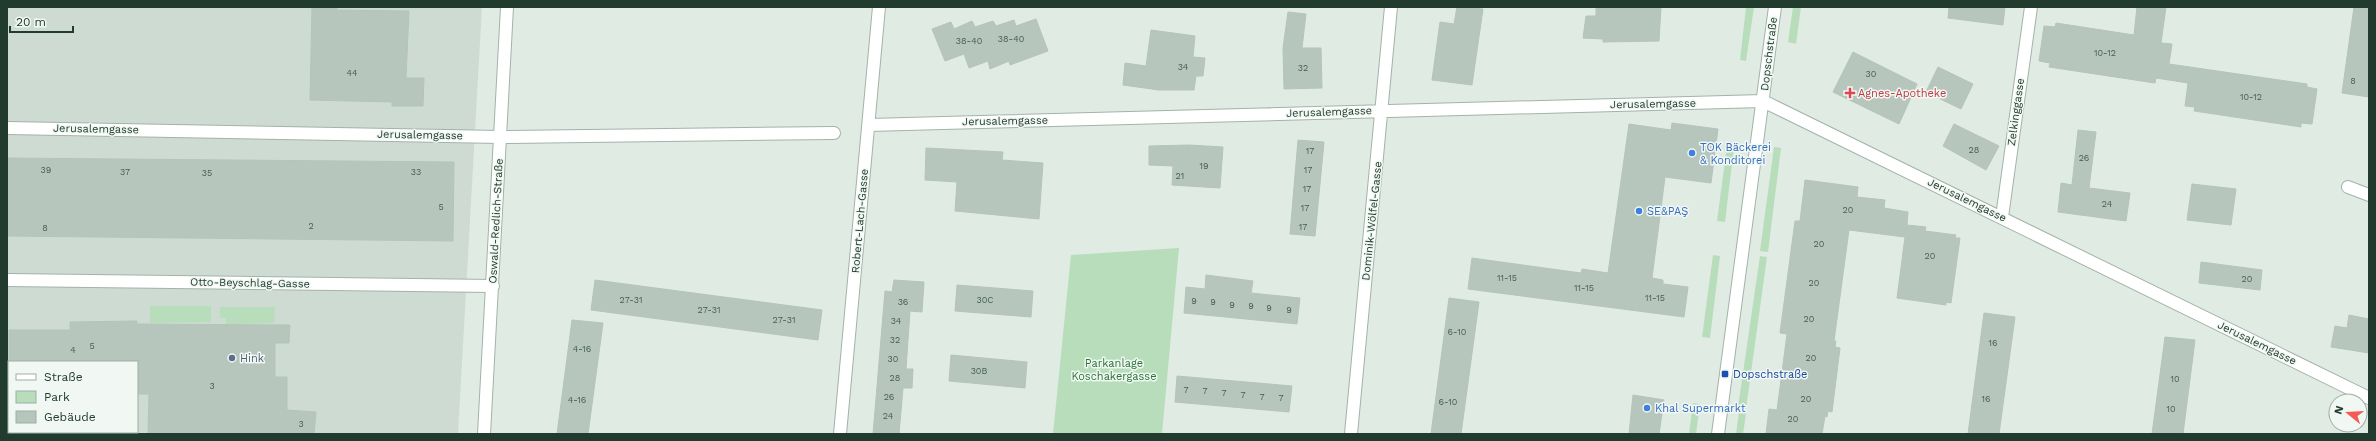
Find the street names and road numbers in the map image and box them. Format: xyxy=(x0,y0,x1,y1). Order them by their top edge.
street label: Dopschstraße xyxy=(1758,16,1780,92)
street label: Zelkinggasse xyxy=(2005,77,2027,147)
street label: Jerusalemgasse xyxy=(1610,97,1696,111)
street label: Jerusalemgasse xyxy=(1286,104,1372,120)
street label: Jerusalemgasse xyxy=(962,114,1048,128)
street label: Jerusalemgasse xyxy=(53,122,139,136)
street label: Jerusalemgasse xyxy=(377,128,463,142)
street label: Oswald-Redlich-Straße xyxy=(486,158,506,284)
street label: Dominik-Wölfel-Gasse xyxy=(1359,161,1385,281)
street label: Robert-Lach-Gasse xyxy=(849,168,871,274)
street label: Jerusalemgasse xyxy=(1926,175,2008,225)
street label: Otto-Beyschlag-Gasse xyxy=(190,275,310,291)
street label: Jerusalemgasse xyxy=(2216,318,2298,368)

